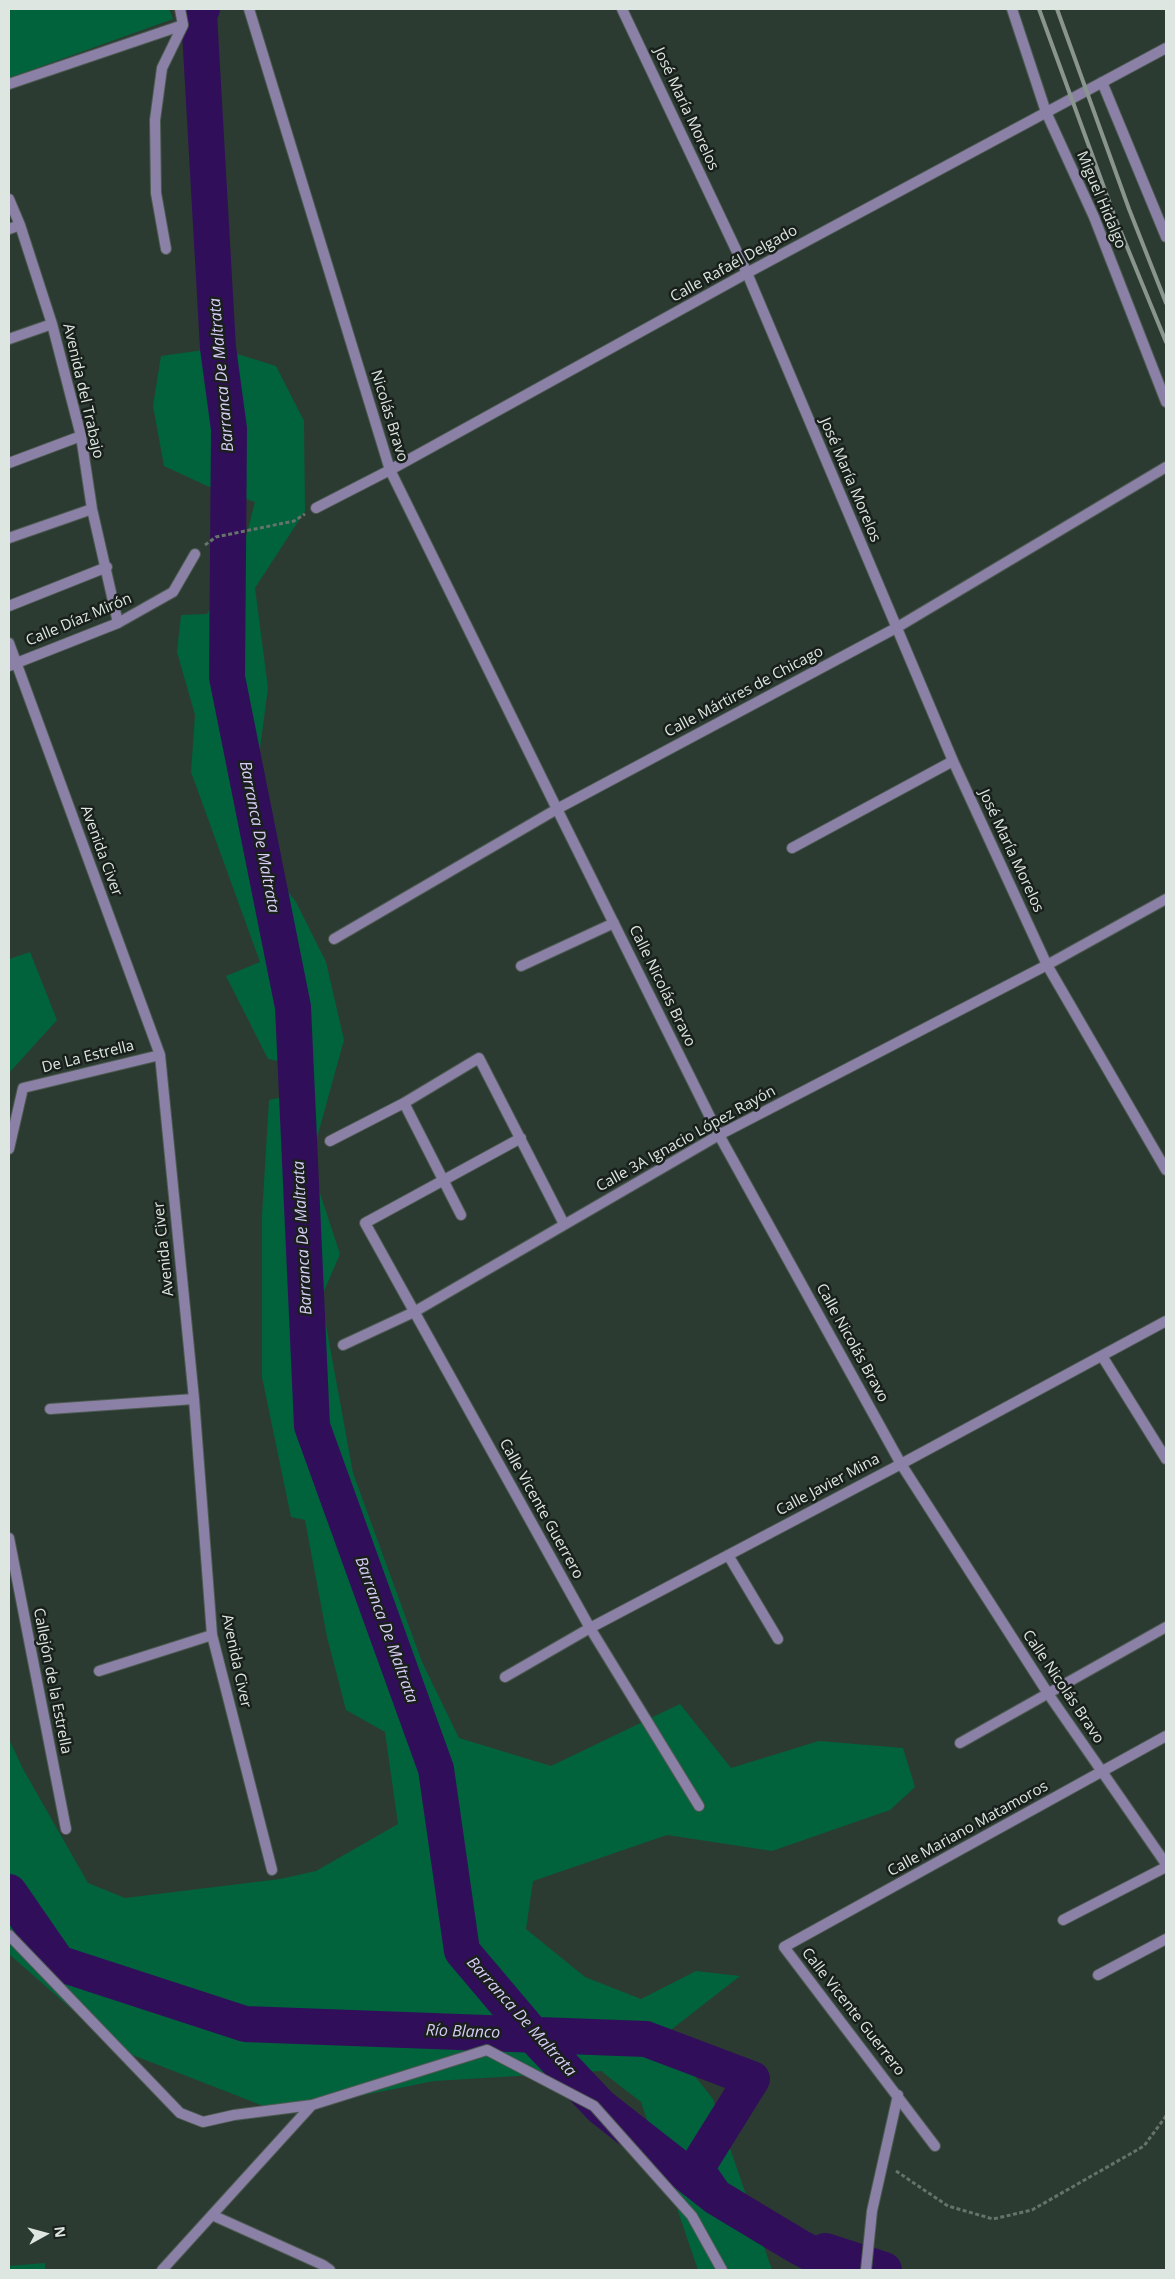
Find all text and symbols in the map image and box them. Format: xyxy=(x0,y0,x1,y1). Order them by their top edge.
street label: José María Morelos xyxy=(650,45,722,173)
street label: Miguel Hidalgo xyxy=(1072,149,1130,251)
street label: Calle Rafaél Delgado xyxy=(667,222,801,306)
water label: Barranca De Maltrata xyxy=(206,297,238,453)
street label: Avenida del Trabajo xyxy=(59,322,107,460)
street label: Nicolás Bravo xyxy=(366,368,412,464)
street label: José María Morelos xyxy=(816,415,884,545)
street label: Calle Díaz Mirón xyxy=(23,590,135,650)
street label: Calle Mártires de Chicago xyxy=(662,643,826,741)
water label: Barranca De Maltrata xyxy=(235,759,283,915)
street label: José María Morelos xyxy=(975,787,1047,915)
street label: Avenida Civer xyxy=(76,803,126,899)
street label: Calle Nicolás Bravo xyxy=(625,922,699,1050)
street label: De La Estrella xyxy=(40,1037,136,1077)
street label: Calle 3A Ignacio López Rayón xyxy=(593,1082,779,1196)
water label: Barranca De Maltrata xyxy=(289,1160,317,1316)
street label: Avenida Civer xyxy=(150,1201,178,1297)
street label: Calle Nicolás Bravo xyxy=(812,1281,892,1405)
street label: Calle Vicente Guerrero xyxy=(495,1436,587,1582)
street label: Calle Javier Mina xyxy=(773,1450,883,1520)
water label: Barranca De Maltrata xyxy=(351,1554,421,1706)
street label: Callejón de la Estrella xyxy=(29,1606,75,1756)
street label: Avenida Civer xyxy=(217,1613,255,1709)
street label: Calle Nicolás Bravo xyxy=(1018,1627,1108,1747)
street label: Calle Mariano Matamoros xyxy=(885,1777,1051,1881)
street label: Calle Vicente Guerrero xyxy=(798,1945,908,2079)
water label: Barranca De Maltrata xyxy=(462,1953,580,2081)
water label: Río Blanco xyxy=(425,2021,501,2043)
north arrow xyxy=(20,2209,70,2259)
text: N xyxy=(50,2225,71,2239)

